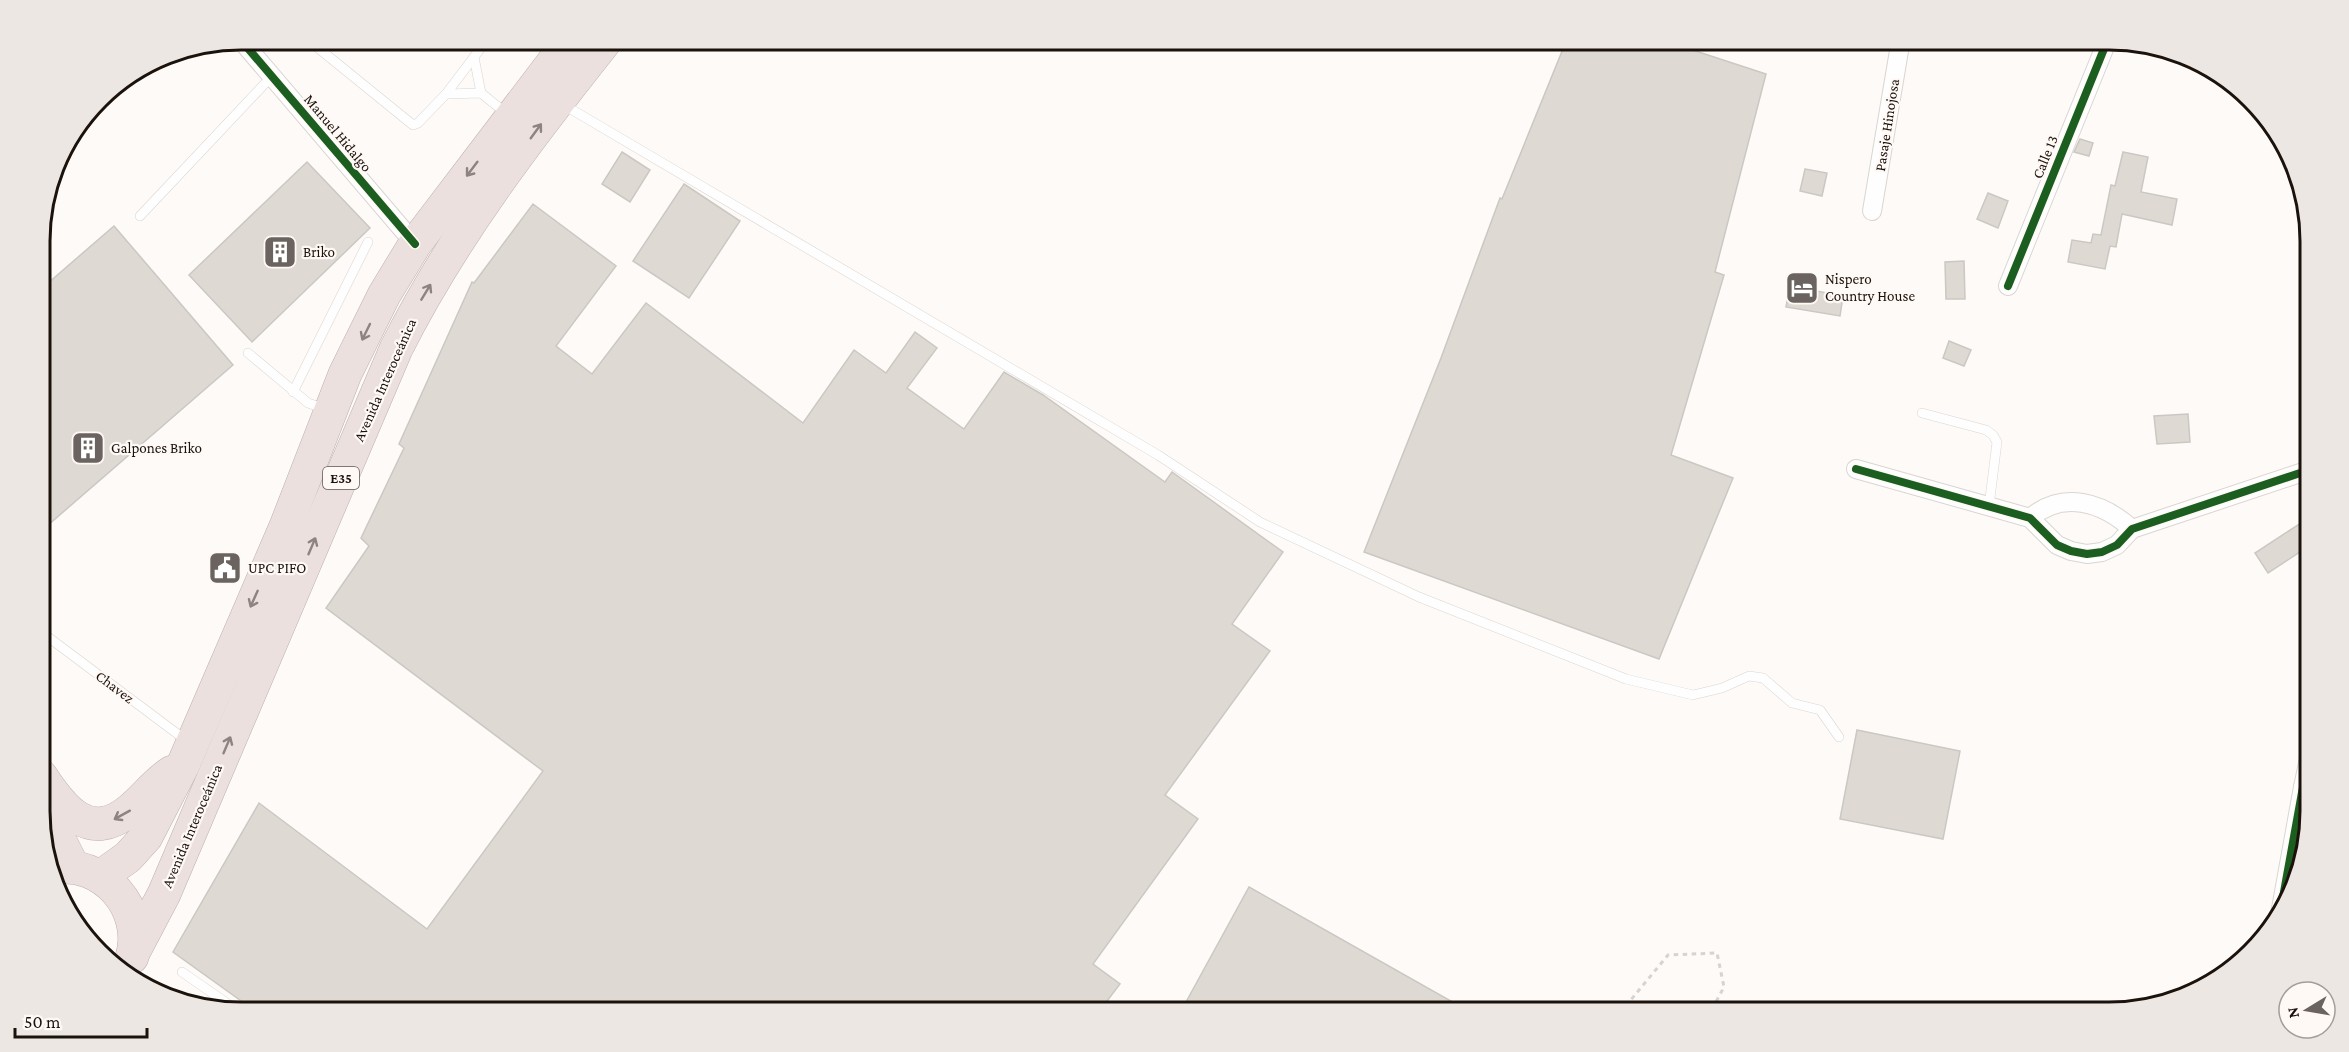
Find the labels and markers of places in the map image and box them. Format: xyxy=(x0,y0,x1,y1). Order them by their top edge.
building icon: Briko xyxy=(262,234,298,270)
place label: Briko xyxy=(303,244,335,260)
hotel icon: Nispero Country House xyxy=(1784,270,1820,306)
place label: Nispero Country House xyxy=(1825,271,1915,305)
building icon: Galpones Briko xyxy=(70,430,106,466)
place label: Galpones Briko xyxy=(111,440,202,457)
public building icon: UPC PIFO xyxy=(207,550,243,586)
place label: UPC PIFO xyxy=(248,560,306,576)

